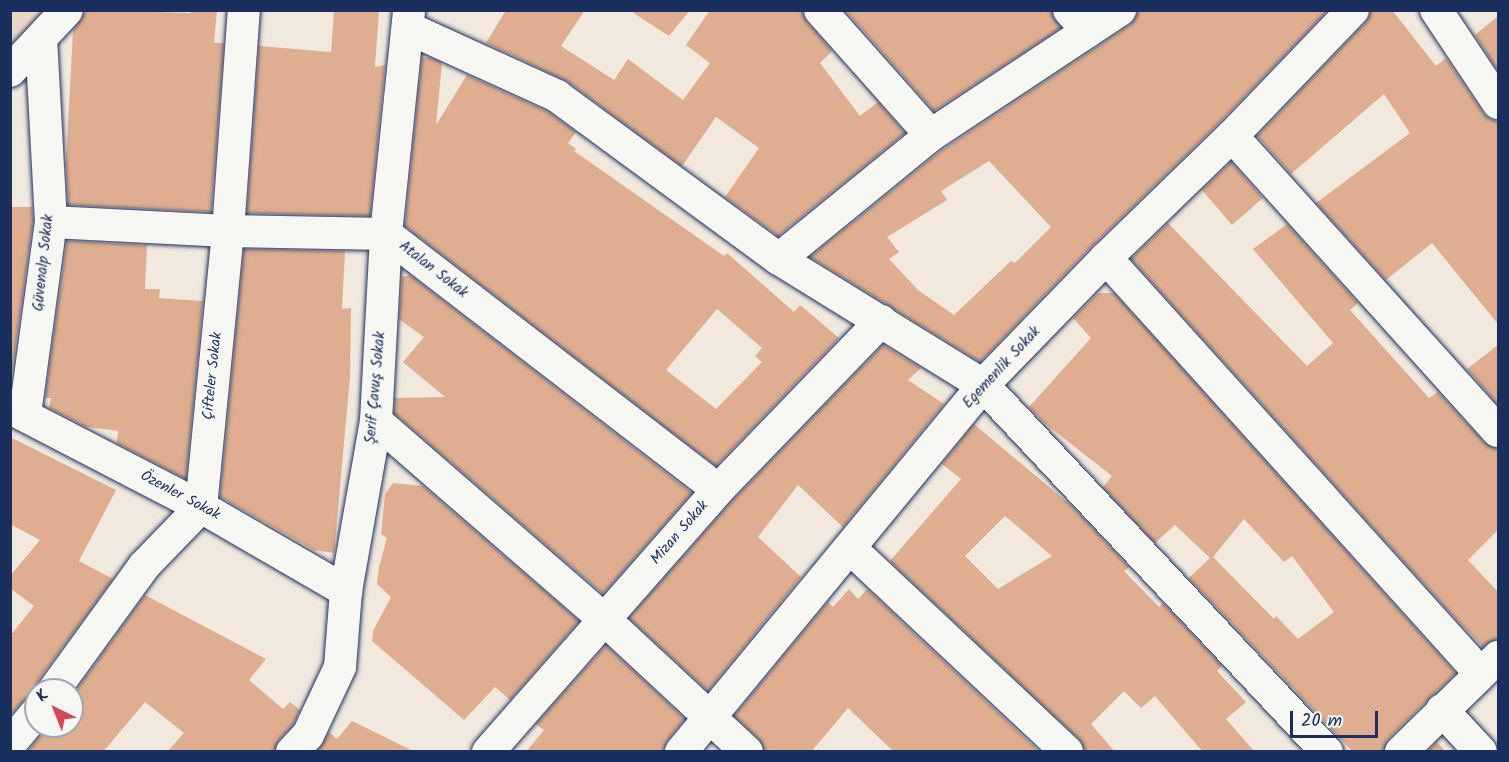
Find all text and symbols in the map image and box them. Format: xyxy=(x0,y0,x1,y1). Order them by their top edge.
street label: Güvenalp Sokak xyxy=(30,214,58,312)
street label: Atalan Sokak xyxy=(395,237,471,303)
street label: Egemenlik Sokak xyxy=(959,323,1045,413)
street label: Çifteler Sokak xyxy=(199,331,227,421)
street label: Şerif Çavuş Sokak xyxy=(362,331,390,445)
street label: Özenler Sokak xyxy=(137,467,223,525)
street label: Mizan Sokak xyxy=(647,497,713,569)
north arrow xyxy=(24,678,84,738)
text: K xyxy=(31,684,55,708)
scale bar xyxy=(1293,699,1382,737)
text: 20 m xyxy=(1301,707,1342,736)

